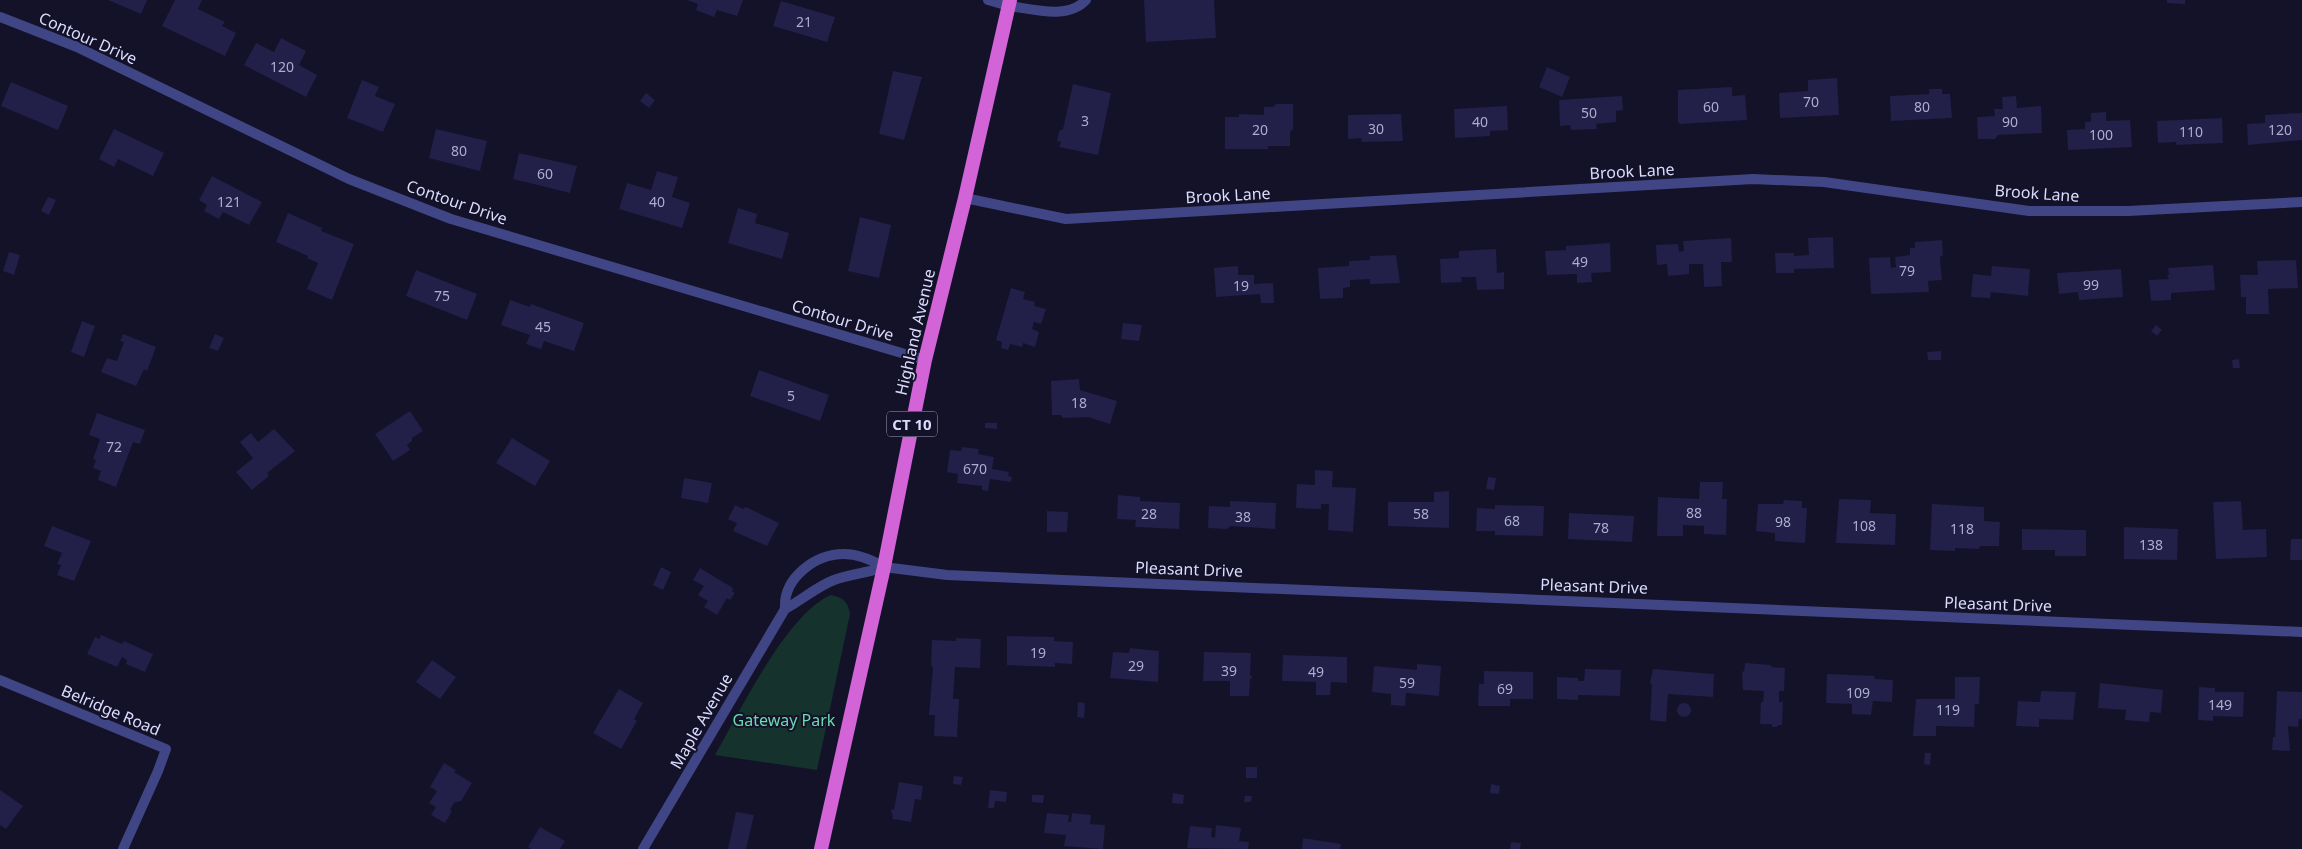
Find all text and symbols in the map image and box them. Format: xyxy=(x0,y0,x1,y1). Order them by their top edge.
street label: Contour Drive xyxy=(35,7,141,69)
house number: 21 xyxy=(796,12,812,31)
house number: 120 xyxy=(270,57,294,76)
house number: 70 xyxy=(1803,92,1819,111)
house number: 60 xyxy=(1703,97,1719,116)
house number: 80 xyxy=(1914,97,1930,116)
house number: 50 xyxy=(1581,103,1597,122)
house number: 3 xyxy=(1081,111,1089,130)
house number: 40 xyxy=(1472,112,1488,131)
house number: 90 xyxy=(2002,112,2018,131)
house number: 30 xyxy=(1368,119,1384,138)
house number: 20 xyxy=(1252,120,1268,139)
house number: 120 xyxy=(2268,120,2292,139)
house number: 110 xyxy=(2179,122,2203,141)
house number: 100 xyxy=(2089,125,2113,144)
house number: 80 xyxy=(451,141,467,160)
street label: Brook Lane xyxy=(1589,158,1675,184)
house number: 60 xyxy=(537,164,553,183)
street label: Contour Drive xyxy=(404,174,510,230)
street label: Brook Lane xyxy=(1994,179,2080,207)
street label: Brook Lane xyxy=(1185,182,1271,208)
house number: 121 xyxy=(217,192,241,211)
house number: 40 xyxy=(649,192,665,211)
house number: 49 xyxy=(1572,252,1588,271)
house number: 79 xyxy=(1899,261,1915,280)
street label: Highland Avenue xyxy=(890,267,940,397)
house number: 99 xyxy=(2083,275,2099,294)
house number: 19 xyxy=(1233,276,1249,295)
house number: 75 xyxy=(434,286,450,305)
street label: Contour Drive xyxy=(789,294,897,346)
house number: 45 xyxy=(535,317,551,336)
house number: 5 xyxy=(787,386,795,405)
house number: 18 xyxy=(1071,393,1087,412)
road number: CT 10 xyxy=(887,412,937,436)
house number: 72 xyxy=(106,437,122,456)
house number: 670 xyxy=(963,459,987,478)
house number: 88 xyxy=(1686,503,1702,522)
house number: 28 xyxy=(1141,504,1157,523)
house number: 58 xyxy=(1413,504,1429,523)
house number: 38 xyxy=(1235,507,1251,526)
house number: 68 xyxy=(1504,511,1520,530)
house number: 98 xyxy=(1775,512,1791,531)
house number: 108 xyxy=(1852,516,1876,535)
house number: 78 xyxy=(1593,518,1609,537)
house number: 118 xyxy=(1950,519,1974,538)
house number: 138 xyxy=(2139,535,2163,554)
street label: Pleasant Drive xyxy=(1135,556,1243,582)
street label: Pleasant Drive xyxy=(1540,573,1648,599)
street label: Pleasant Drive xyxy=(1944,591,2052,617)
house number: 19 xyxy=(1030,643,1046,662)
house number: 29 xyxy=(1128,656,1144,675)
house number: 39 xyxy=(1221,661,1237,680)
house number: 49 xyxy=(1308,662,1324,681)
street label: Maple Avenue xyxy=(665,669,737,773)
house number: 59 xyxy=(1399,673,1415,692)
street label: Belridge Road xyxy=(58,679,164,741)
house number: 69 xyxy=(1497,679,1513,698)
house number: 109 xyxy=(1846,683,1870,702)
house number: 149 xyxy=(2208,695,2232,714)
house number: 119 xyxy=(1936,700,1960,719)
park label: Gateway Park xyxy=(733,709,836,731)

